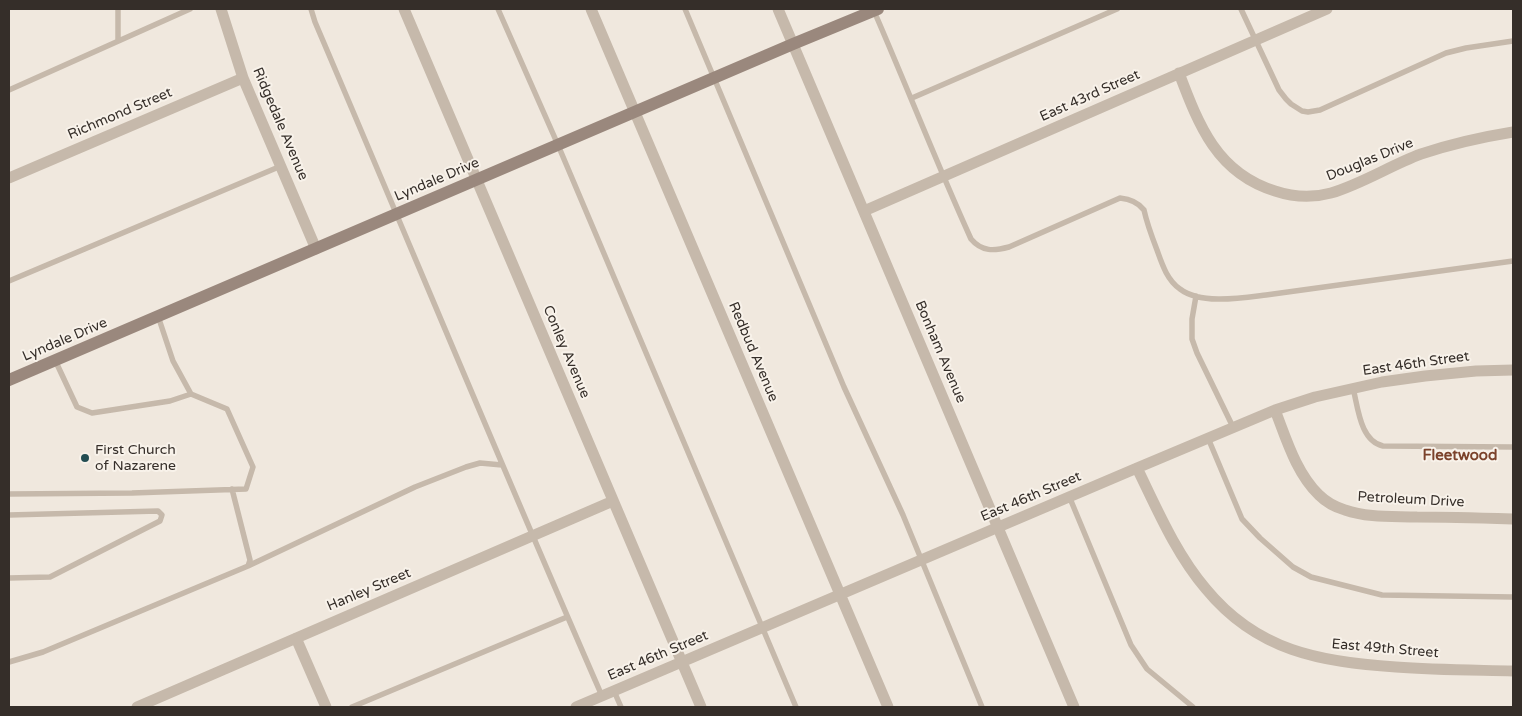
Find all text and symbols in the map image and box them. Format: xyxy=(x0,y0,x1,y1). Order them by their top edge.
street label: Ridgedale Avenue xyxy=(249,65,311,183)
street label: East 43rd Street xyxy=(1037,66,1143,126)
street label: Richmond Street xyxy=(65,84,175,144)
street label: Douglas Drive xyxy=(1324,135,1416,185)
street label: Lyndale Drive xyxy=(392,155,482,205)
street label: Bonham Avenue xyxy=(911,298,969,406)
street label: Redbud Avenue xyxy=(724,300,782,404)
street label: Conley Avenue xyxy=(539,303,593,401)
street label: Lyndale Drive xyxy=(20,315,110,365)
street label: East 46th Street xyxy=(1362,348,1470,380)
place label: First Church of Nazarene xyxy=(95,442,176,474)
district label: Fleetwood xyxy=(1423,447,1497,465)
marker: First Church of Nazarene xyxy=(79,452,91,464)
street label: East 46th Street xyxy=(978,468,1084,526)
street label: Petroleum Drive xyxy=(1357,489,1465,511)
street label: Hanley Street xyxy=(325,565,413,615)
street label: East 46th Street xyxy=(605,627,711,685)
street label: East 49th Street xyxy=(1331,636,1439,662)

